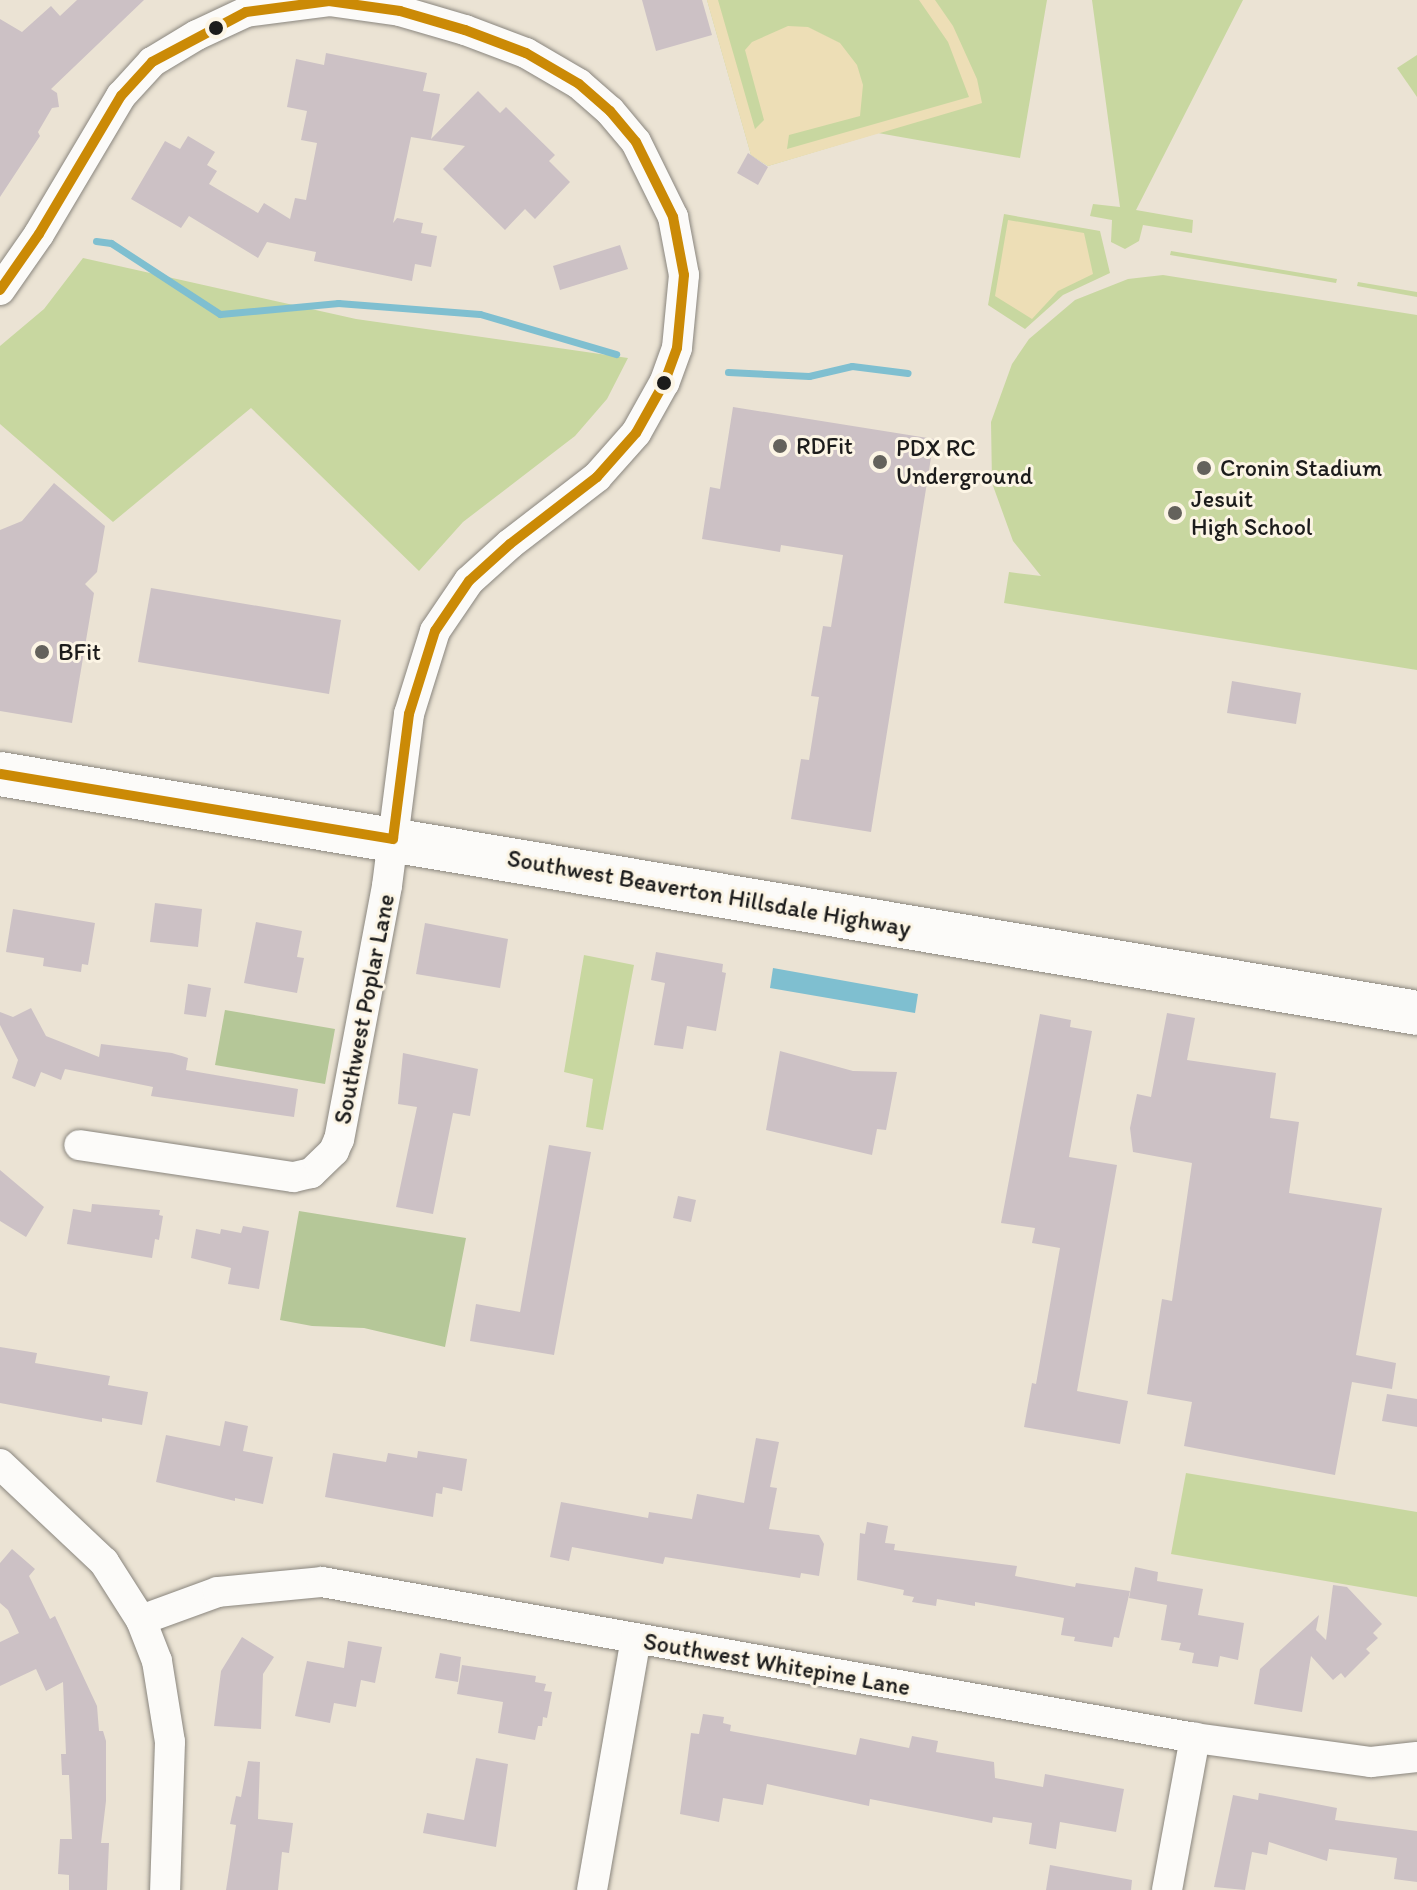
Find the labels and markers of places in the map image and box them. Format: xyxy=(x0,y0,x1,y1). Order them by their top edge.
unlabelled marker xyxy=(208,20,224,36)
unlabelled marker xyxy=(656,375,672,391)
place label: RDFit xyxy=(796,432,853,460)
place label: PDX RC Underground xyxy=(896,434,1033,490)
marker: RDFit xyxy=(771,437,789,455)
marker: PDX RC Underground xyxy=(871,453,889,471)
place label: Cronin Stadium xyxy=(1220,454,1383,482)
marker: Cronin Stadium xyxy=(1195,459,1213,477)
place label: Jesuit High School xyxy=(1191,485,1312,541)
marker: Jesuit High School xyxy=(1166,504,1184,522)
place label: BFit xyxy=(58,638,101,666)
marker: BFit xyxy=(33,643,51,661)

